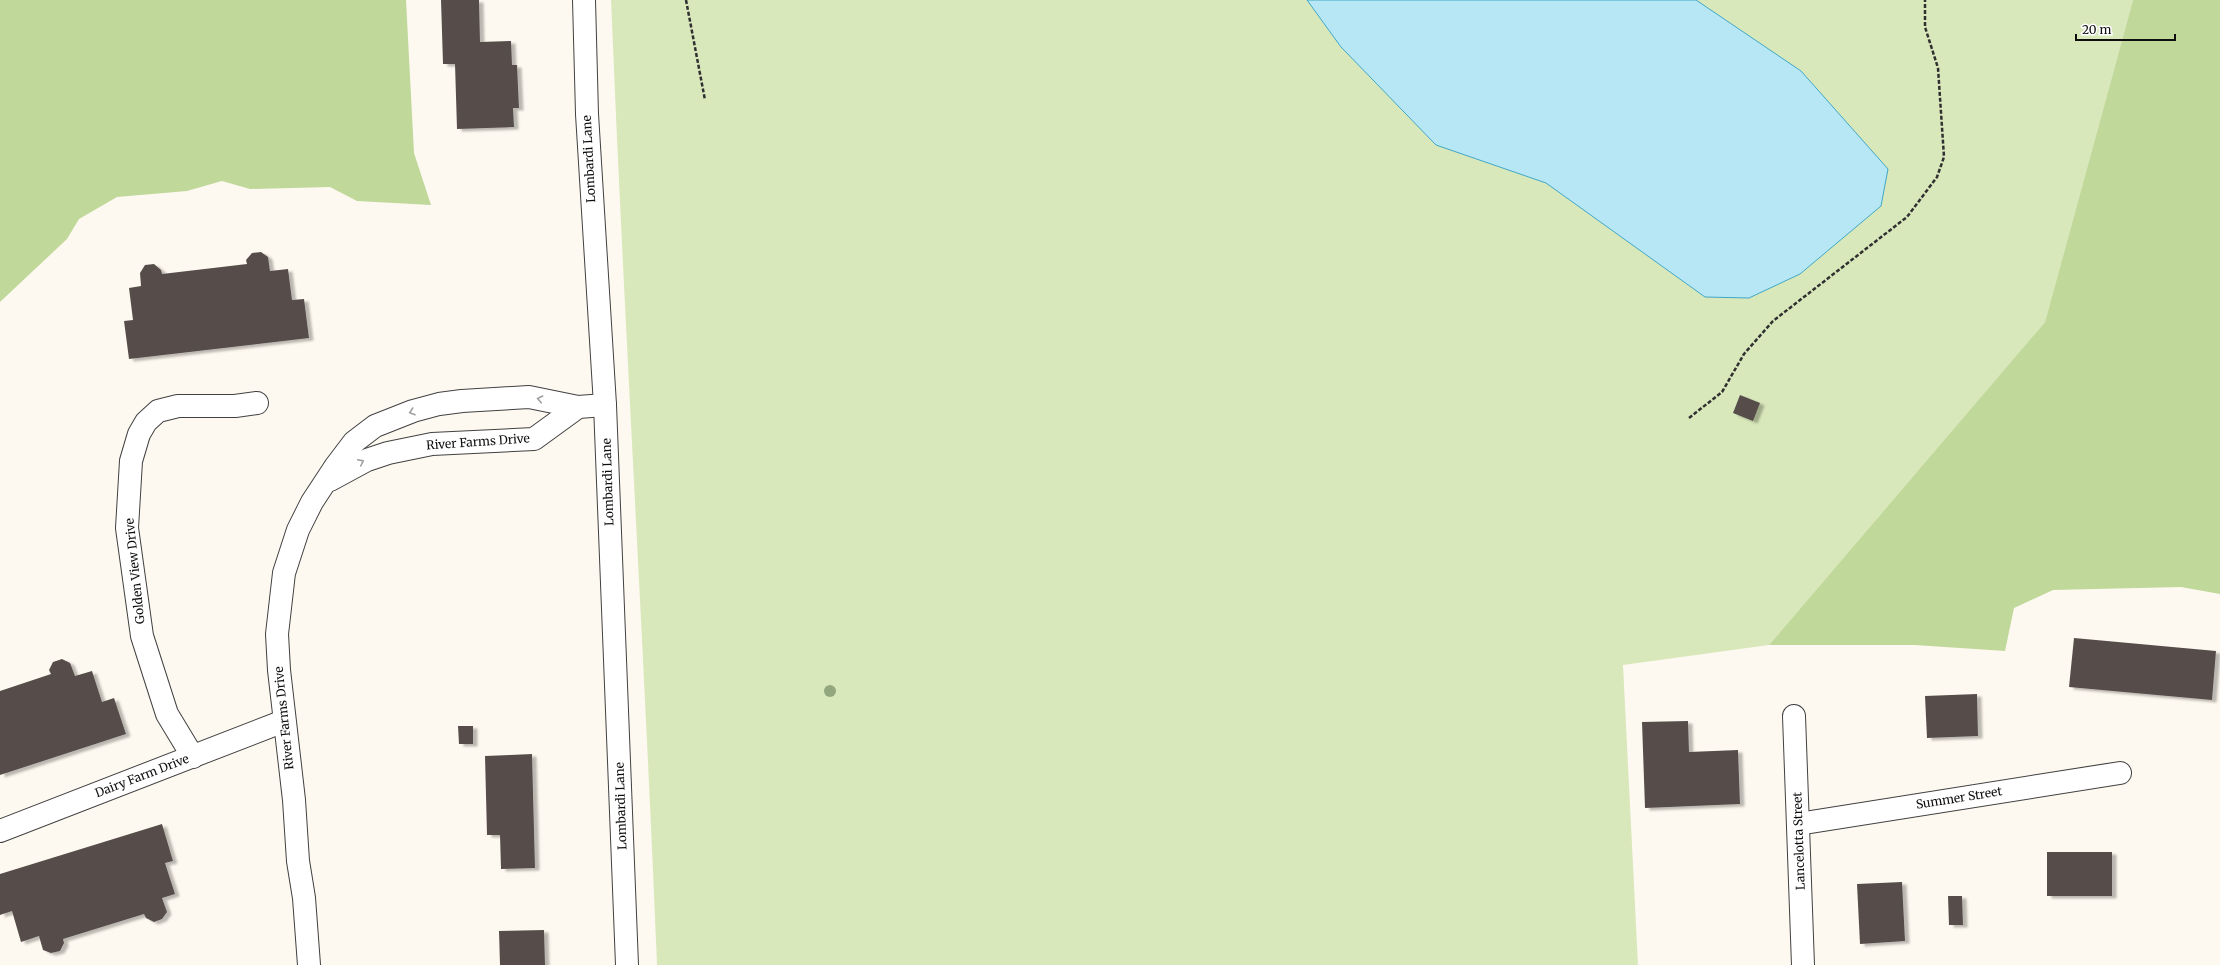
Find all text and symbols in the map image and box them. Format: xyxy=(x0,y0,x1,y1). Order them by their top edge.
scale bar xyxy=(2076,16,2175,42)
text: 20 m xyxy=(2082,22,2111,37)
street label: Lombardi Lane xyxy=(579,115,598,203)
one-way arrow xyxy=(537,396,543,404)
one-way arrow xyxy=(408,407,415,415)
street label: River Farms Drive xyxy=(426,430,530,453)
street label: Lombardi Lane xyxy=(598,438,617,526)
one-way arrow xyxy=(357,459,364,467)
street label: Golden View Drive xyxy=(121,517,148,625)
street label: River Farms Drive xyxy=(271,666,296,770)
street label: Dairy Farm Drive xyxy=(93,751,191,800)
street label: Lombardi Lane xyxy=(611,762,630,850)
street label: Summer Street xyxy=(1915,783,2003,812)
street label: Lancelotta Street xyxy=(1789,791,1808,890)

